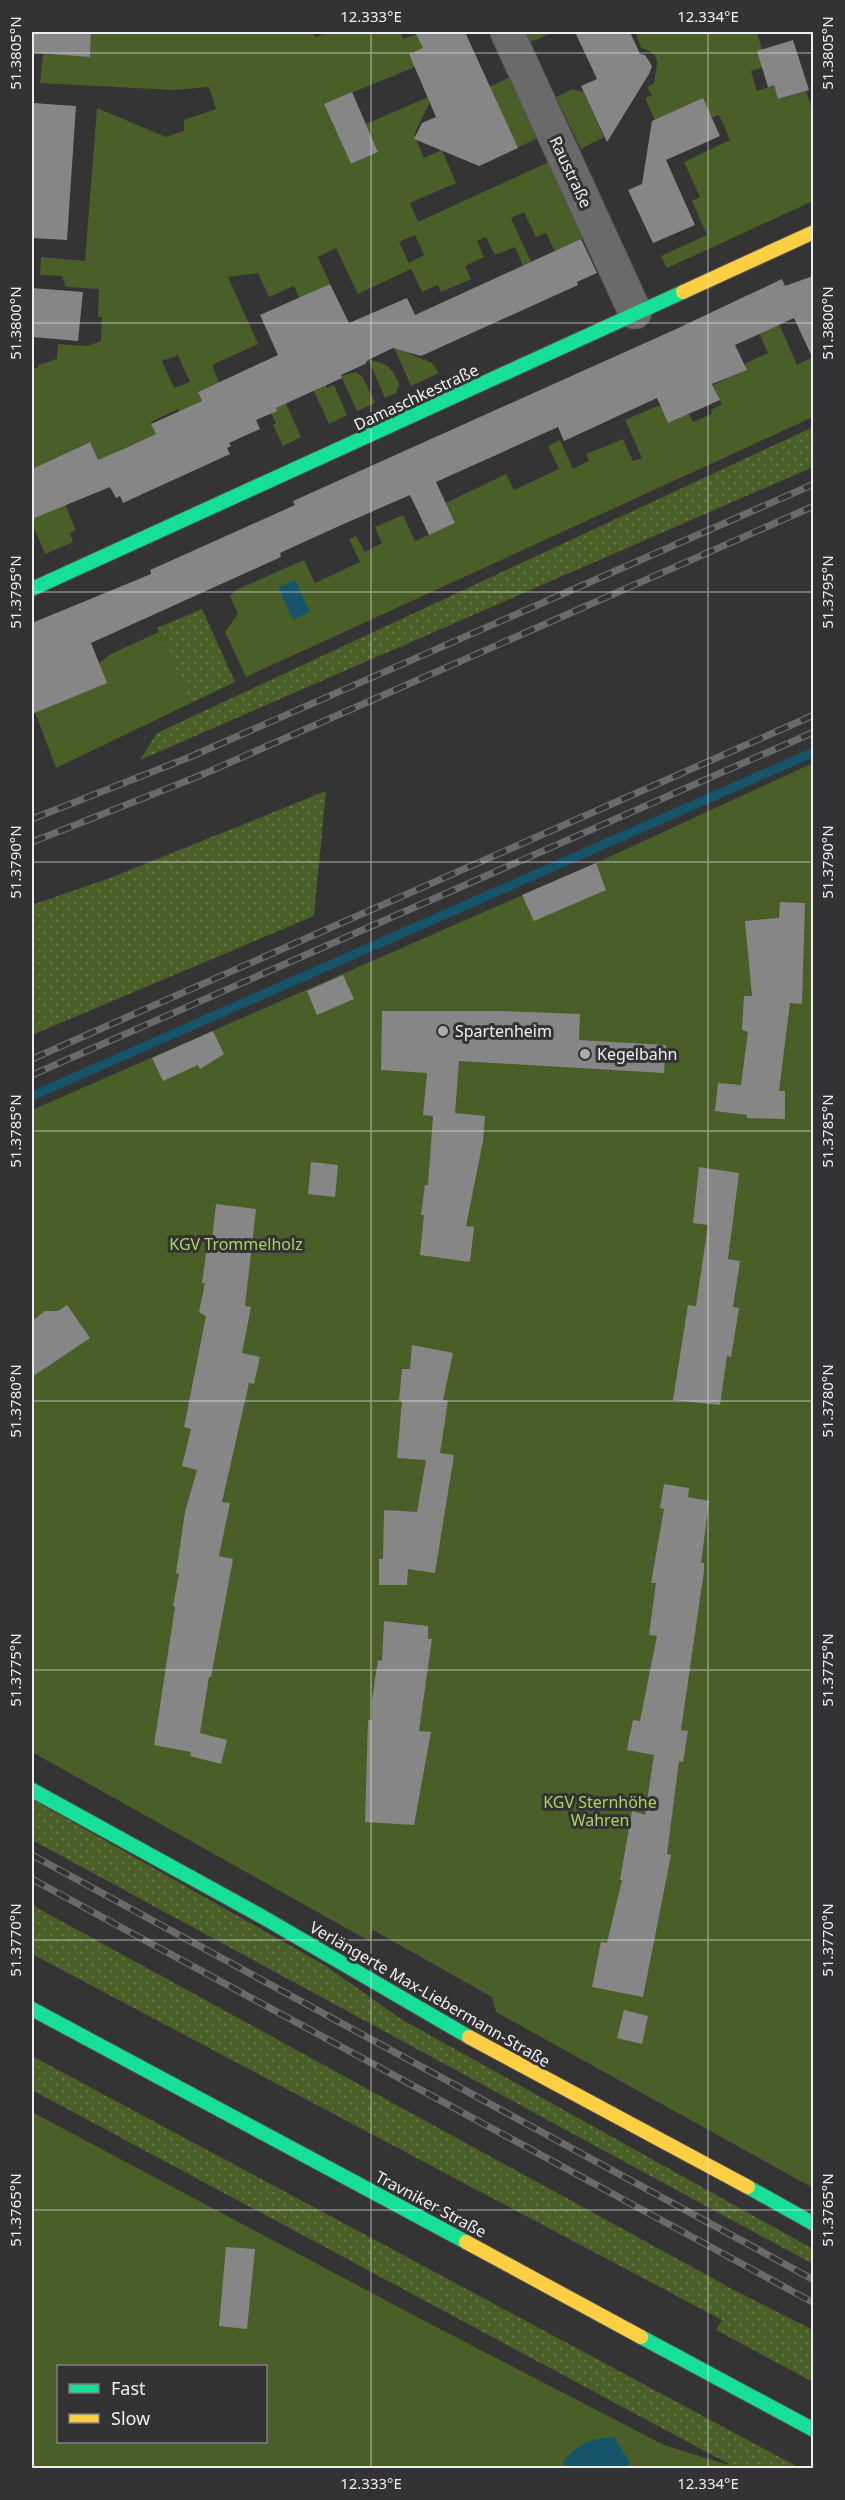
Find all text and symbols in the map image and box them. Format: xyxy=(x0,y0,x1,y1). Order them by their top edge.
text: 12.333°E xyxy=(340,6,402,26)
text: 12.334°E xyxy=(677,6,739,26)
text: 51.3805°N xyxy=(5,16,25,90)
text: 51.3805°N xyxy=(817,16,837,90)
street label: Raustraße xyxy=(545,133,597,211)
text: 51.3800°N xyxy=(5,286,25,360)
text: 51.3800°N xyxy=(817,286,837,360)
street label: Damaschkestraße xyxy=(350,358,482,436)
text: 51.3795°N xyxy=(5,555,25,629)
text: 51.3795°N xyxy=(817,555,837,629)
text: 51.3790°N xyxy=(5,825,25,899)
text: 51.3790°N xyxy=(817,825,837,899)
place label: Spartenheim xyxy=(455,1020,552,1042)
marker: Spartenheim xyxy=(436,1024,450,1038)
place label: Kegelbahn xyxy=(597,1043,678,1065)
marker: Kegelbahn xyxy=(578,1047,592,1061)
text: 51.3785°N xyxy=(5,1094,25,1168)
text: 51.3785°N xyxy=(817,1094,837,1168)
park label: KGV Trommelholz xyxy=(169,1233,303,1255)
text: 51.3780°N xyxy=(5,1364,25,1438)
text: 51.3780°N xyxy=(817,1364,837,1438)
text: 51.3775°N xyxy=(5,1633,25,1707)
text: 51.3775°N xyxy=(817,1633,837,1707)
park label: KGV Sternhöhe Wahren xyxy=(543,1791,657,1831)
text: 51.3770°N xyxy=(5,1903,25,1977)
text: 51.3770°N xyxy=(817,1903,837,1977)
street label: Verlängerte Max-Liebermann-Straße xyxy=(306,1916,554,2072)
street label: Travniker Straße xyxy=(372,2165,490,2243)
text: 51.3765°N xyxy=(5,2173,25,2247)
text: 51.3765°N xyxy=(817,2173,837,2247)
legend xyxy=(57,2365,267,2443)
text: Fast xyxy=(111,2376,146,2400)
text: Slow xyxy=(111,2406,150,2430)
text: 12.333°E xyxy=(340,2473,402,2493)
text: 12.334°E xyxy=(677,2473,739,2493)

